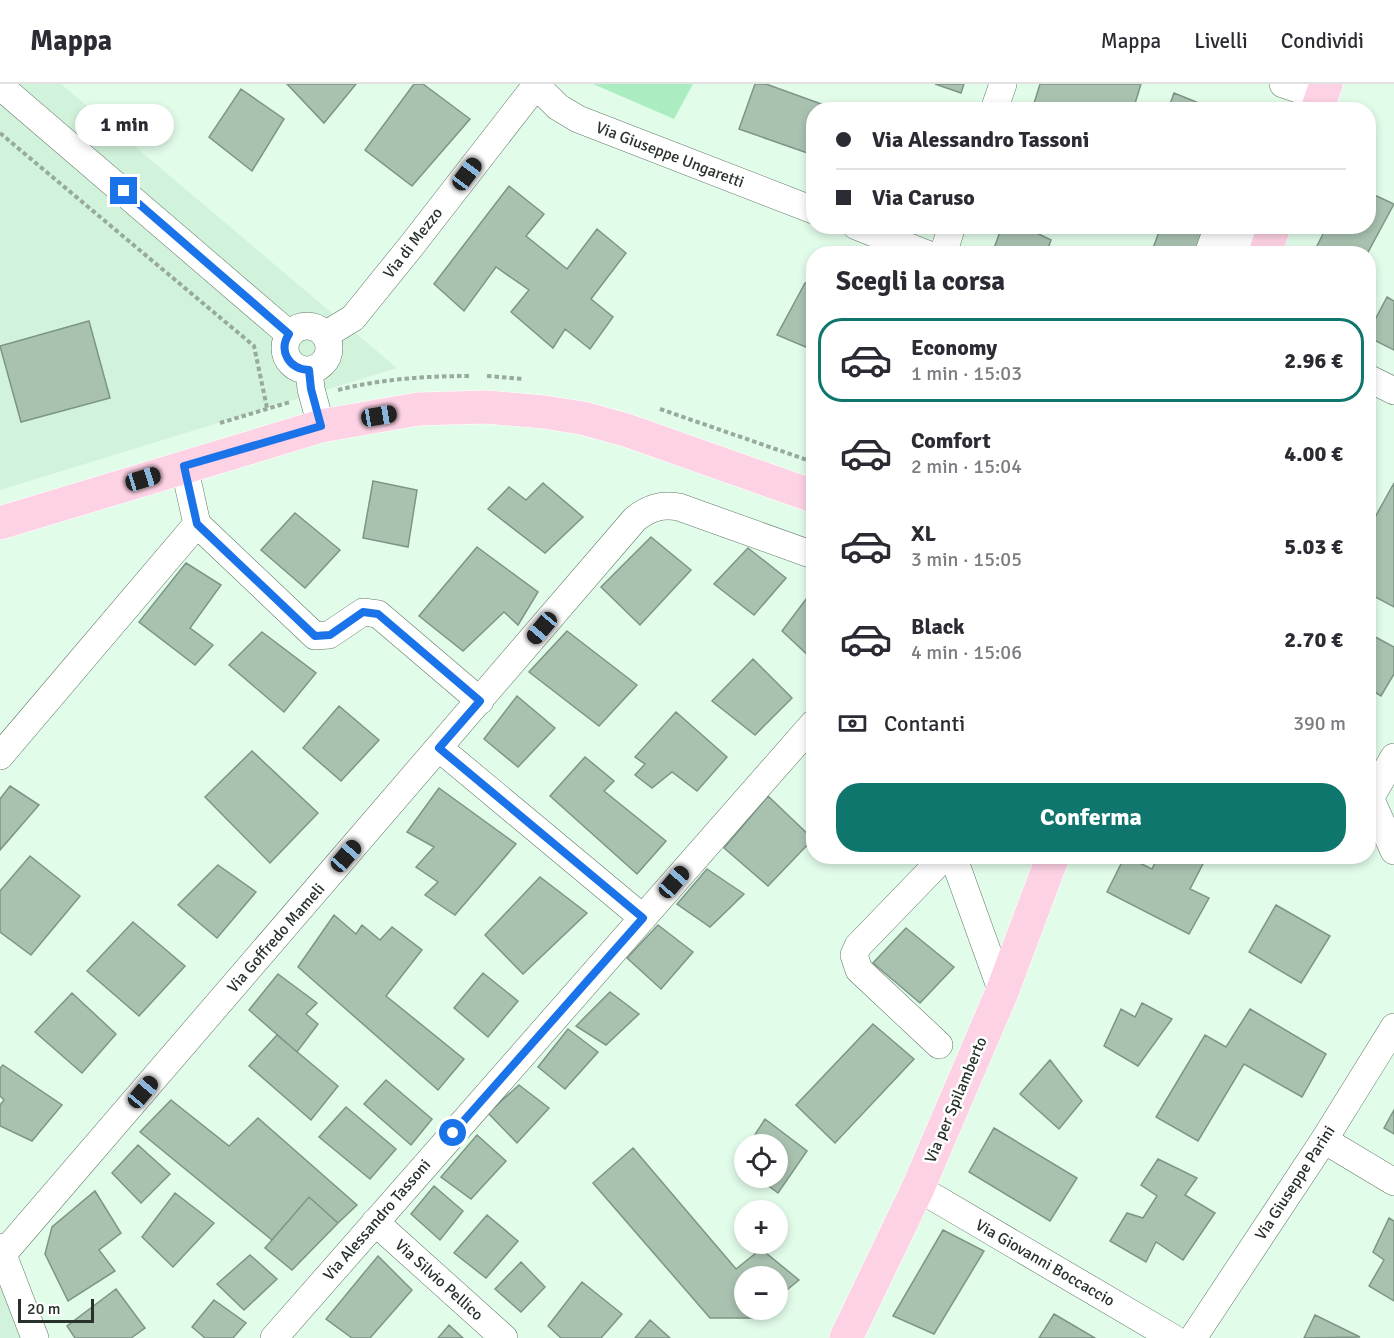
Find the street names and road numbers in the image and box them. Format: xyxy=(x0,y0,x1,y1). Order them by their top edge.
street label: Via Giuseppe Ungaretti xyxy=(593,117,747,193)
street label: Via di Mezzo xyxy=(379,203,447,283)
street label: Via Goffredo Mameli xyxy=(223,879,329,997)
street label: Via per Spilamberto xyxy=(920,1034,992,1166)
street label: Via Giuseppe Parini xyxy=(1251,1122,1339,1244)
street label: Via Alessandro Tassoni xyxy=(319,1155,435,1285)
street label: Via Giovanni Boccaccio xyxy=(972,1215,1118,1311)
street label: Via Silvio Pellico xyxy=(391,1235,487,1325)

